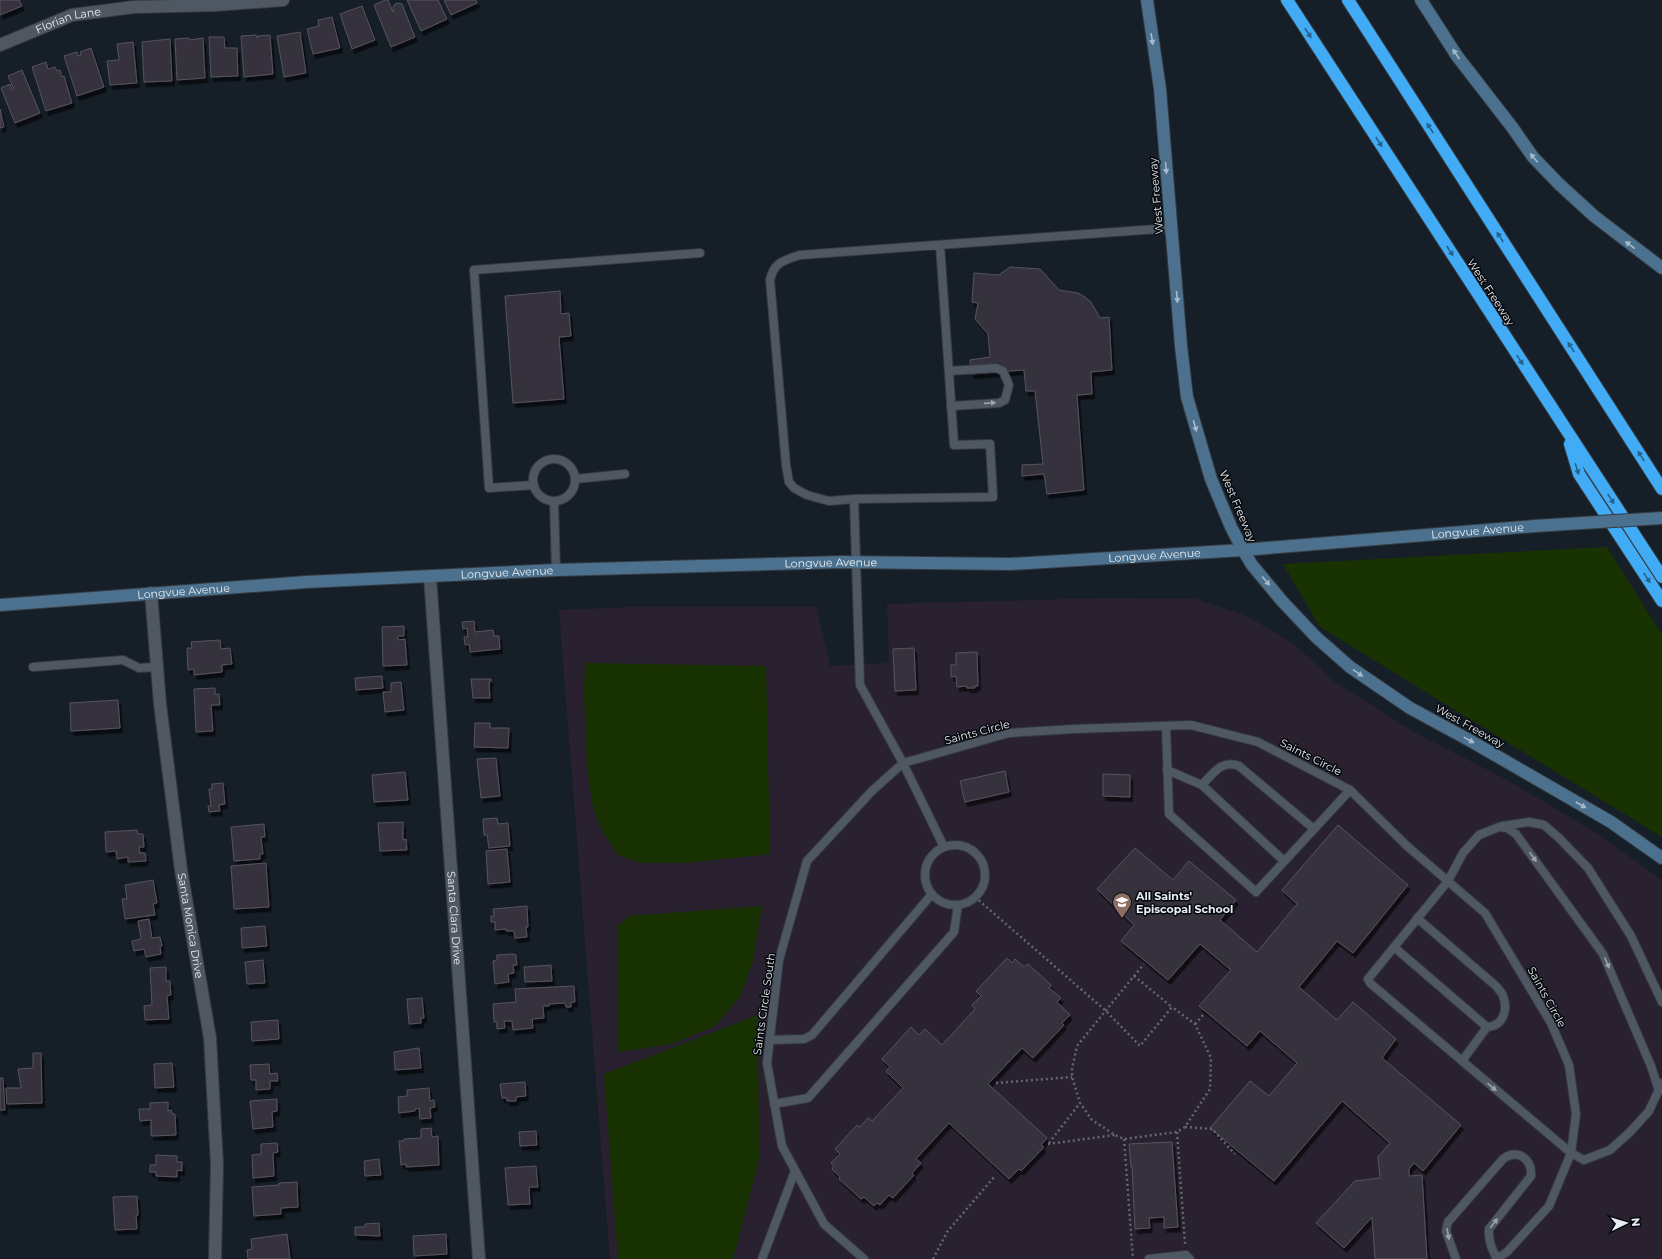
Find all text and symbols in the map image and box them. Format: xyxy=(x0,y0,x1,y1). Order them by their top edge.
street label: Florian Lane xyxy=(33,4,102,36)
one-way arrow xyxy=(1304,28,1312,38)
one-way arrow xyxy=(1149,32,1155,45)
one-way arrow xyxy=(1452,49,1460,59)
one-way arrow xyxy=(1426,123,1434,133)
one-way arrow xyxy=(1375,137,1383,147)
one-way arrow xyxy=(1530,153,1539,163)
street label: West Freeway xyxy=(1146,157,1166,235)
one-way arrow xyxy=(1163,162,1170,174)
one-way arrow xyxy=(1497,231,1504,243)
one-way arrow xyxy=(1625,241,1636,249)
one-way arrow xyxy=(1446,245,1453,257)
street label: West Freeway xyxy=(1464,256,1518,328)
one-way arrow xyxy=(1173,291,1180,303)
one-way arrow xyxy=(1567,341,1574,353)
one-way arrow xyxy=(1516,355,1524,365)
one-way arrow xyxy=(984,400,996,407)
one-way arrow xyxy=(1192,420,1198,432)
one-way arrow xyxy=(1637,451,1645,461)
one-way arrow xyxy=(1575,463,1581,475)
street label: West Freeway xyxy=(1217,468,1259,544)
one-way arrow xyxy=(1607,494,1615,504)
street label: Longvue Avenue xyxy=(1431,520,1525,542)
street label: Longvue Avenue xyxy=(1108,546,1202,565)
street label: Longvue Avenue xyxy=(784,555,878,571)
street label: Longvue Avenue xyxy=(460,563,554,582)
one-way arrow xyxy=(1643,573,1651,583)
one-way arrow xyxy=(1261,576,1270,587)
street label: Longvue Avenue xyxy=(137,581,231,602)
one-way arrow xyxy=(1352,669,1363,677)
street label: West Freeway xyxy=(1433,701,1507,751)
street label: Saints Circle xyxy=(943,716,1012,747)
street label: Saints Circle xyxy=(1278,736,1344,779)
one-way arrow xyxy=(1463,736,1475,743)
one-way arrow xyxy=(1575,802,1587,809)
one-way arrow xyxy=(1529,852,1537,862)
street label: Santa Clara Drive xyxy=(444,871,465,966)
street label: Santa Monica Drive xyxy=(175,872,207,980)
place label: All Saints' Episcopal School xyxy=(1135,889,1233,916)
school or university icon: All Saints' Episcopal School xyxy=(1111,891,1133,919)
street label: Saints Circle South xyxy=(750,952,778,1056)
one-way arrow xyxy=(1604,958,1610,969)
street label: Saints Circle xyxy=(1525,964,1570,1030)
one-way arrow xyxy=(1487,1082,1497,1091)
north arrow xyxy=(1606,1203,1646,1243)
text: N xyxy=(1629,1217,1643,1227)
one-way arrow xyxy=(1490,1218,1499,1229)
one-way arrow xyxy=(1445,1228,1451,1241)

